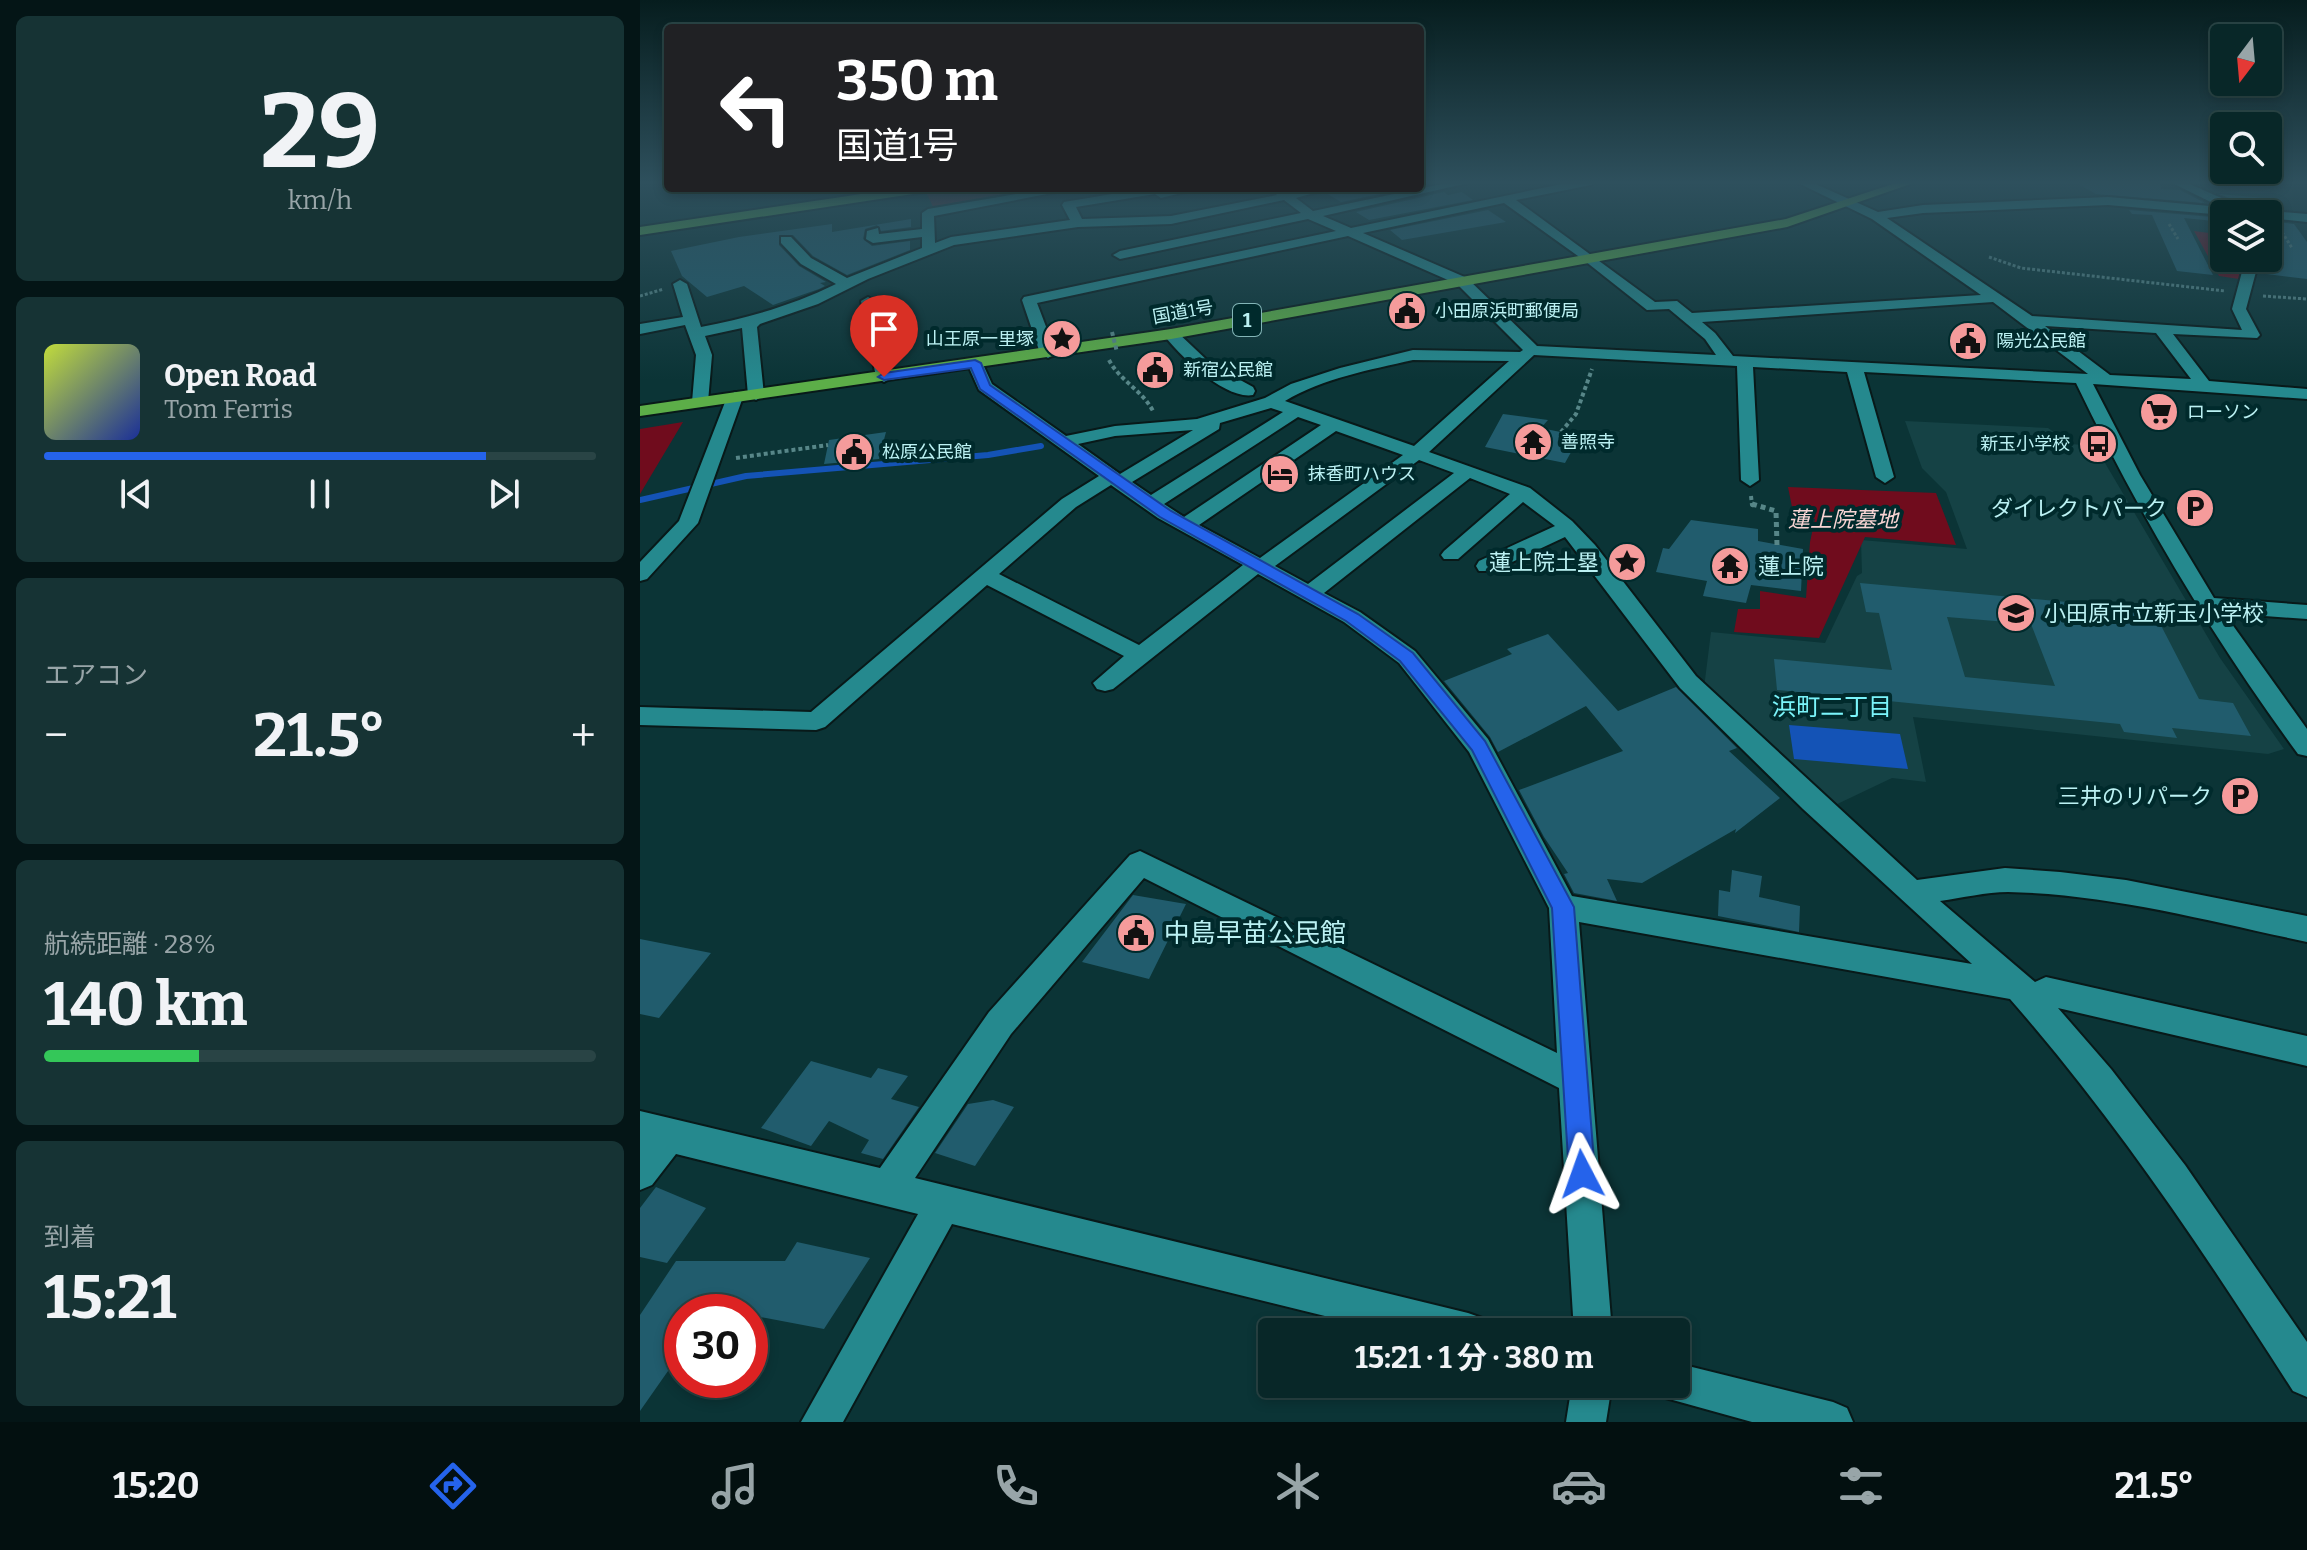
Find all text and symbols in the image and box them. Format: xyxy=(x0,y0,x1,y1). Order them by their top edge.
north arrow xyxy=(2210,24,2282,96)
map controls xyxy=(2210,24,2282,272)
text: 350 m xyxy=(836,48,998,115)
icon: left xyxy=(704,56,808,160)
text: 29 xyxy=(260,70,380,195)
button: search xyxy=(2210,112,2282,184)
text: 国道1号 xyxy=(836,124,959,168)
text: km/h xyxy=(288,185,352,216)
button: layers xyxy=(2210,200,2282,272)
public building icon: 小田原浜町郵便局 xyxy=(1386,290,1428,332)
pin xyxy=(850,295,918,377)
street label: 国道1号 xyxy=(1151,296,1215,328)
place label: 小田原浜町郵便局 xyxy=(1435,300,1579,322)
road number: 1 xyxy=(1233,304,1261,336)
icon: arrive xyxy=(862,307,906,351)
place icon: 山王原一里塚 xyxy=(1041,318,1083,360)
public building icon: 陽光公民館 xyxy=(1947,320,1989,362)
place label: 山王原一里塚 xyxy=(926,328,1034,350)
place label: 陽光公民館 xyxy=(1996,330,2086,352)
public building icon: 新宿公民館 xyxy=(1134,349,1176,391)
text: Open Road xyxy=(164,358,317,394)
place label: 新宿公民館 xyxy=(1183,359,1273,381)
supermarket icon: ローソン xyxy=(2138,391,2180,433)
text: Tom Ferris xyxy=(164,394,293,425)
place label: ローソン xyxy=(2187,401,2259,423)
temple icon: 善照寺 xyxy=(1512,421,1554,463)
bus stop icon: 新玉小学校 xyxy=(2077,423,2119,465)
public building icon: 松原公民館 xyxy=(833,431,875,473)
place label: 善照寺 xyxy=(1561,431,1615,453)
place label: 新玉小学校 xyxy=(1980,433,2070,455)
place label: 松原公民館 xyxy=(882,441,972,463)
hotel icon: 抹香町ハウス xyxy=(1259,453,1301,495)
place label: 抹香町ハウス xyxy=(1308,463,1416,485)
icon: previous xyxy=(114,472,158,516)
icon: pause xyxy=(298,472,342,516)
icon: next xyxy=(482,472,526,516)
parking icon: ダイレクトパーク xyxy=(2174,487,2216,529)
place label: ダイレクトパーク xyxy=(1991,495,2167,522)
park label: 蓮上院墓地 xyxy=(1788,506,1900,533)
place icon: 蓮上院土塁 xyxy=(1606,541,1648,583)
temple icon: 蓮上院 xyxy=(1709,545,1751,587)
place label: 蓮上院土塁 xyxy=(1489,549,1599,576)
place label: 蓮上院 xyxy=(1758,553,1824,580)
school or university icon: 小田原市立新玉小学校 xyxy=(1995,592,2037,634)
place label: 小田原市立新玉小学校 xyxy=(2044,600,2264,627)
text: エアコン xyxy=(44,660,148,691)
district label: 浜町二丁目 xyxy=(1772,693,1892,721)
text: 21.5° xyxy=(253,700,386,772)
text: − xyxy=(44,709,68,762)
text: + xyxy=(571,709,596,762)
parking icon: 三井のリパーク xyxy=(2219,775,2261,817)
place label: 三井のリパーク xyxy=(2058,783,2212,810)
public building icon: 中島早苗公民館 xyxy=(1115,912,1157,954)
place label: 中島早苗公民館 xyxy=(1164,918,1346,949)
text: 航続距離 · 28% xyxy=(44,929,216,960)
text: 140 km xyxy=(44,969,247,1041)
position arrow xyxy=(1540,1132,1624,1216)
text: 到着 xyxy=(44,1222,96,1253)
text: 15:21 xyxy=(44,1262,176,1334)
speed limit sign: 30 xyxy=(664,1294,768,1398)
text: 15:21 · 1 分 · 380 m xyxy=(1355,1340,1593,1376)
icon: directions xyxy=(425,1458,481,1514)
icon: music xyxy=(707,1458,763,1514)
icon: phone xyxy=(988,1458,1044,1514)
icon: climate xyxy=(1270,1458,1326,1514)
icon: car xyxy=(1551,1458,1607,1514)
icon: filters xyxy=(1833,1458,1889,1514)
text: 15:20 xyxy=(113,1464,200,1508)
text: 21.5° xyxy=(2114,1464,2194,1508)

